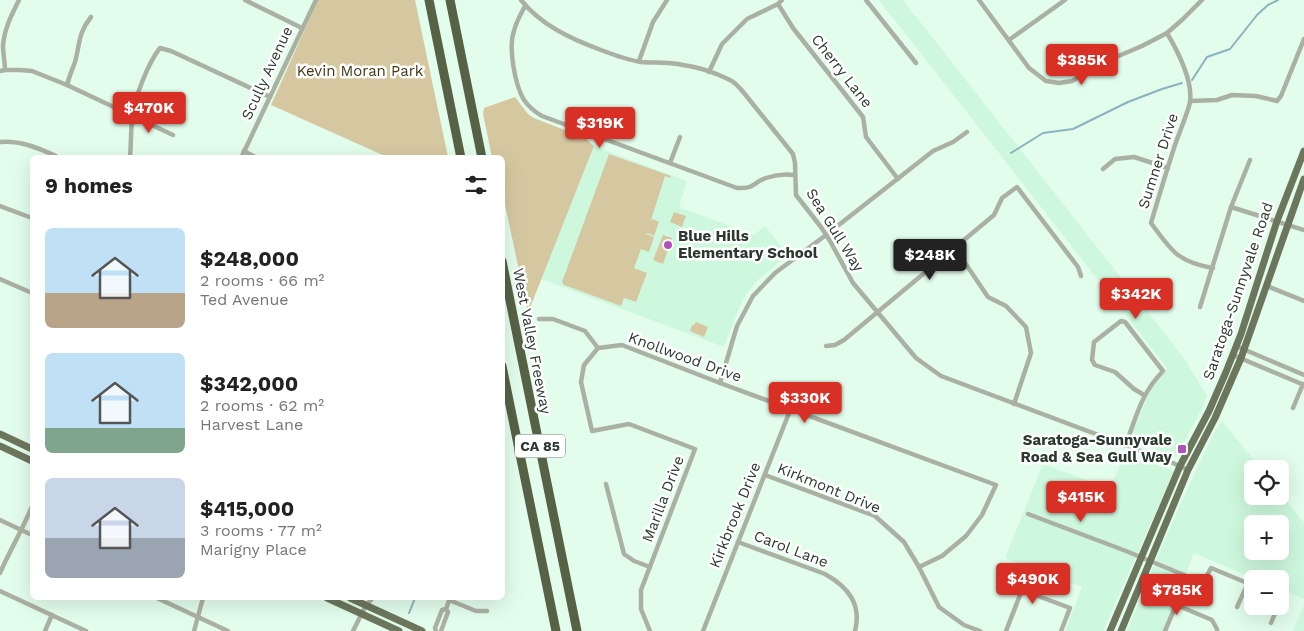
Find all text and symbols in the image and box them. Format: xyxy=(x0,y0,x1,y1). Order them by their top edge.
street label: Scully Avenue xyxy=(237,23,297,123)
street label: Cherry Lane xyxy=(808,31,876,111)
pin: $385K xyxy=(1047,44,1117,86)
text: $385K xyxy=(1057,50,1107,69)
park label: Kevin Moran Park xyxy=(297,62,424,80)
pin: $470K xyxy=(114,92,184,134)
text: $470K xyxy=(124,98,174,117)
pin: $319K xyxy=(565,106,635,149)
street label: Sumner Drive xyxy=(1134,111,1182,211)
text: $319K xyxy=(576,113,624,132)
icon: filters xyxy=(462,171,490,199)
text: 9 homes xyxy=(45,173,133,198)
street label: Sea Gull Way xyxy=(802,185,868,275)
street label: Saratoga-Sunnyvale Road xyxy=(1199,200,1277,382)
place label: Blue Hills Elementary School xyxy=(678,227,818,262)
pin: $248K xyxy=(895,238,965,281)
marker: Blue Hills Elementary School xyxy=(662,239,674,251)
text: $248K xyxy=(904,245,956,264)
text: $248,000 xyxy=(200,246,299,271)
icon: home xyxy=(85,248,145,308)
street label: West Valley Freeway xyxy=(509,266,555,416)
text: 2 rooms · 66 m² xyxy=(200,271,324,290)
pin: $342K xyxy=(1101,278,1171,320)
text: $342K xyxy=(1111,284,1161,303)
text: Ted Avenue xyxy=(200,290,289,309)
street label: Knollwood Drive xyxy=(626,328,744,386)
text: $342,000 xyxy=(200,371,298,396)
icon: home xyxy=(85,373,145,433)
pin: $330K xyxy=(770,382,840,424)
text: $330K xyxy=(780,388,830,407)
text: 2 rooms · 62 m² xyxy=(200,396,324,415)
text: Harvest Lane xyxy=(200,415,303,434)
place label: Saratoga-Sunnyvale Road & Sea Gull Way xyxy=(1021,431,1173,466)
road number: CA 85 xyxy=(515,434,565,458)
marker: Saratoga-Sunnyvale Road & Sea Gull Way xyxy=(1176,443,1188,455)
street label: Marilla Drive xyxy=(638,453,688,545)
street label: Kirkmont Drive xyxy=(775,459,883,517)
street label: Kirkbrook Drive xyxy=(706,460,764,570)
map controls xyxy=(1244,460,1289,615)
button: locate xyxy=(1244,460,1289,505)
pin: $415K xyxy=(1046,480,1116,523)
text: $415K xyxy=(1057,487,1105,506)
text: $415,000 xyxy=(200,496,294,521)
icon: home xyxy=(85,498,145,558)
button: + xyxy=(1244,515,1289,560)
text: 3 rooms · 77 m² xyxy=(200,521,322,540)
street label: Carol Lane xyxy=(751,527,831,571)
text: Marigny Place xyxy=(200,540,307,559)
pin: $490K xyxy=(998,562,1068,605)
text: $490K xyxy=(1007,569,1059,588)
button: − xyxy=(1244,570,1289,615)
pin: $785K xyxy=(1142,574,1212,616)
text: $785K xyxy=(1152,580,1202,599)

